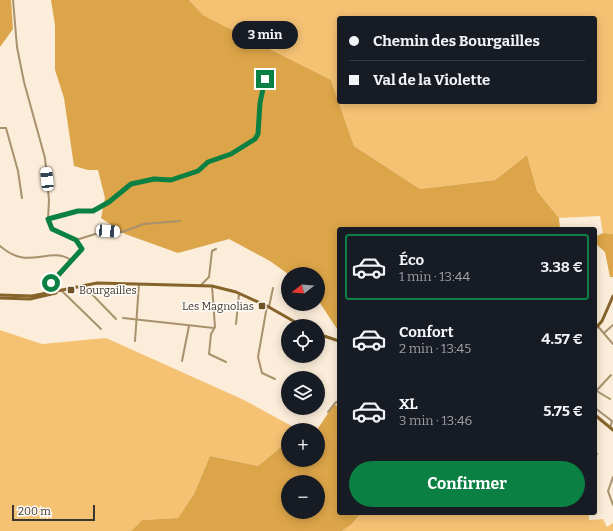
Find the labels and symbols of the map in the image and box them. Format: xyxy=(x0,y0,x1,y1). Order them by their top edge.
callout: 3 min xyxy=(232,21,298,49)
route end xyxy=(256,70,274,88)
car xyxy=(40,166,54,192)
car xyxy=(96,224,120,238)
north arrow xyxy=(281,267,325,311)
route start xyxy=(42,274,60,292)
place label: Bourgailles xyxy=(79,284,137,297)
marker: Bourgailles xyxy=(66,285,76,295)
place label: Les Magnolias xyxy=(182,300,254,313)
marker: Les Magnolias xyxy=(257,301,267,311)
scale bar xyxy=(12,503,95,522)

